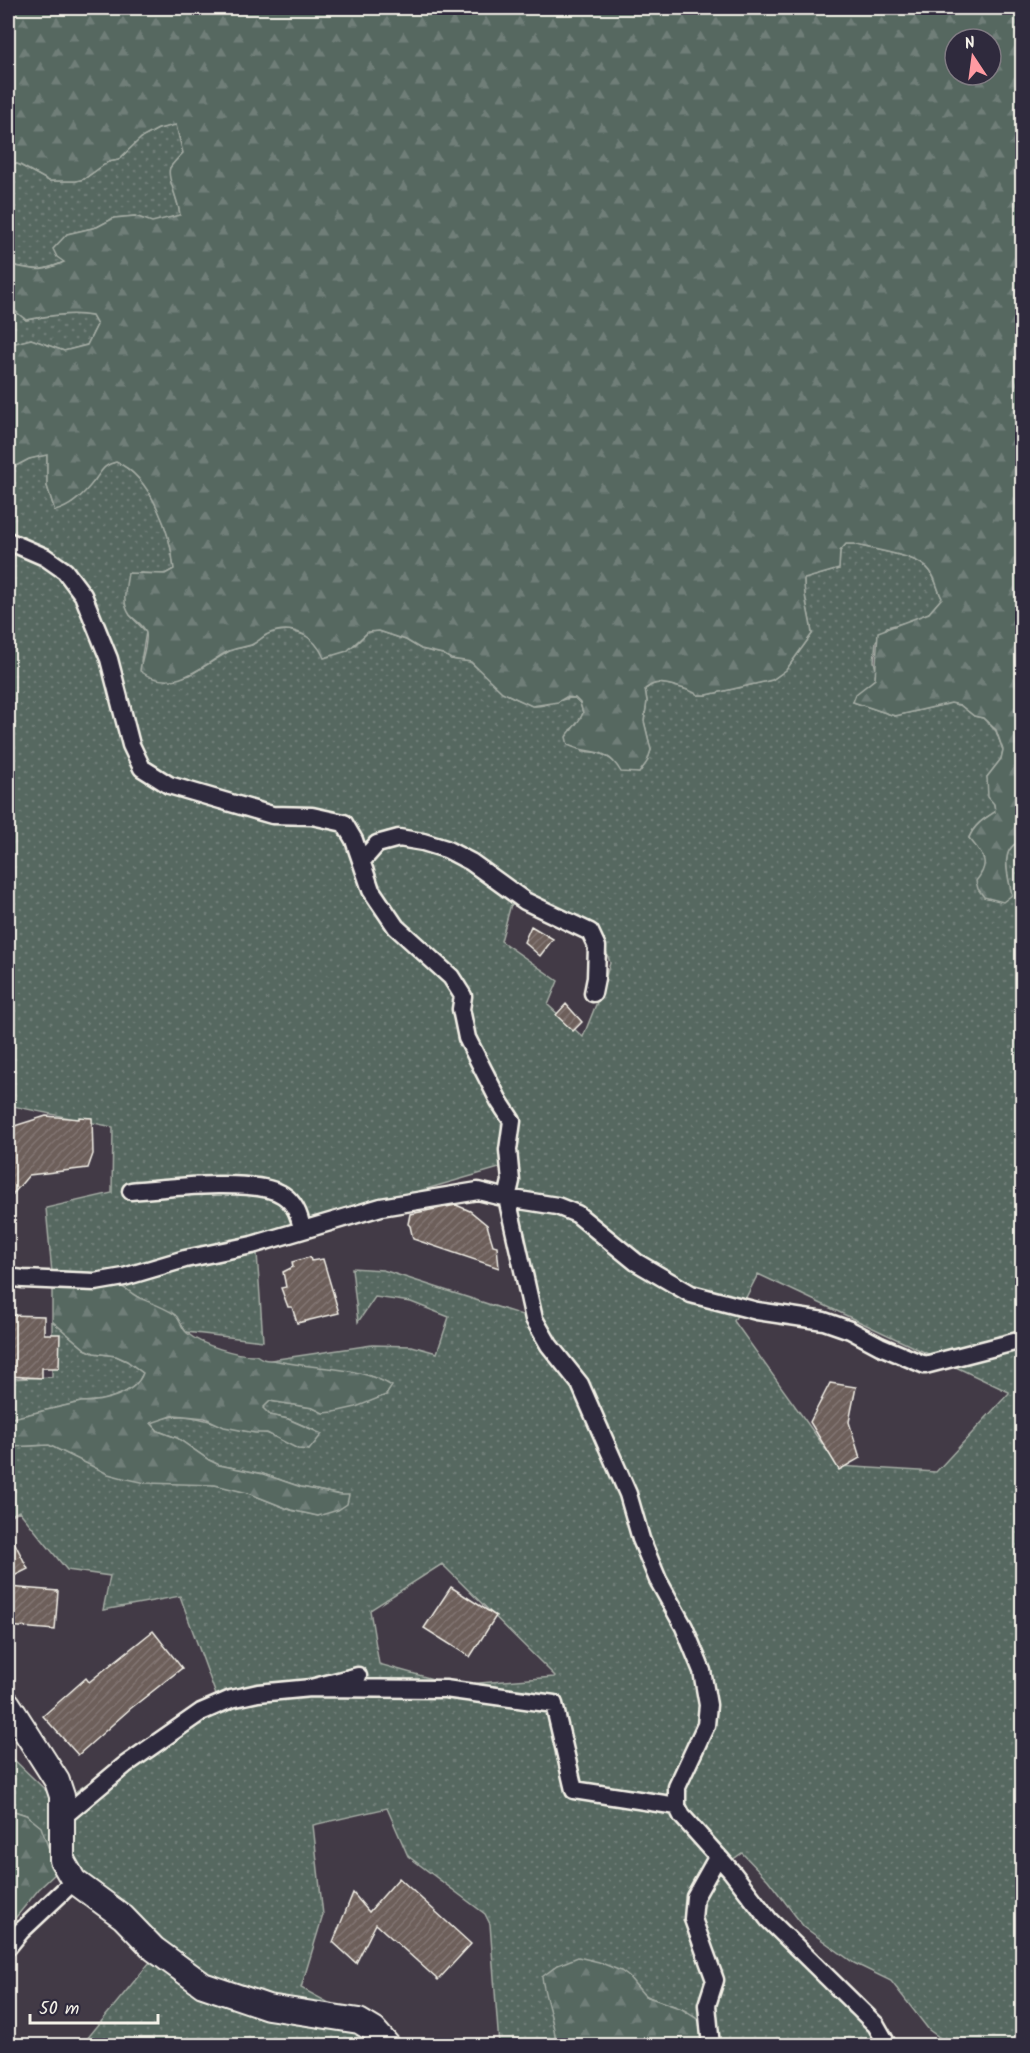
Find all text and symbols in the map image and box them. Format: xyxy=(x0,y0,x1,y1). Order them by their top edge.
north arrow xyxy=(943,27,1003,87)
text: N xyxy=(962,31,978,57)
scale bar xyxy=(30,1987,158,2025)
text: 50 m xyxy=(39,1995,79,2024)

